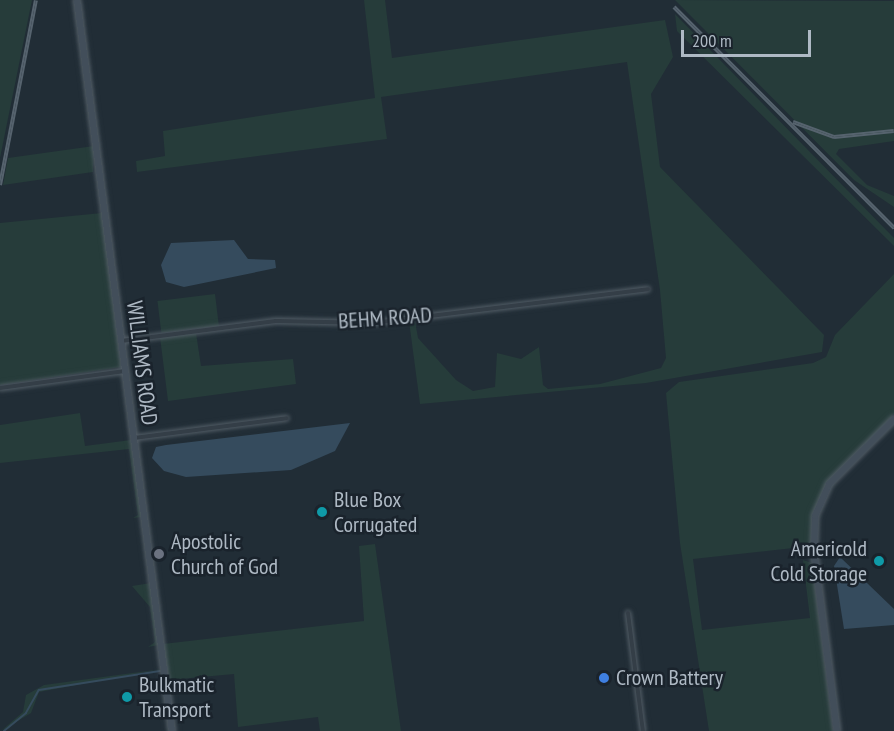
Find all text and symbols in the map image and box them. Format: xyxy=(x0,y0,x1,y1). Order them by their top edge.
scale bar xyxy=(684,18,814,56)
text: 200 m xyxy=(692,29,732,52)
street label: WILLIAMS ROAD xyxy=(121,299,163,427)
street label: BEHM ROAD xyxy=(337,302,433,334)
place label: Blue Box Corrugated xyxy=(334,486,417,538)
marker: Blue Box Corrugated xyxy=(315,505,329,519)
place label: Apostolic Church of God xyxy=(171,528,278,580)
place label: Americold Cold Storage xyxy=(771,535,867,586)
marker: Apostolic Church of God xyxy=(152,547,166,561)
marker: Americold Cold Storage xyxy=(872,554,886,568)
place label: Crown Battery xyxy=(616,665,723,691)
place label: Bulkmatic Transport xyxy=(139,671,214,722)
marker: Crown Battery xyxy=(597,671,611,685)
marker: Bulkmatic Transport xyxy=(120,690,134,704)

